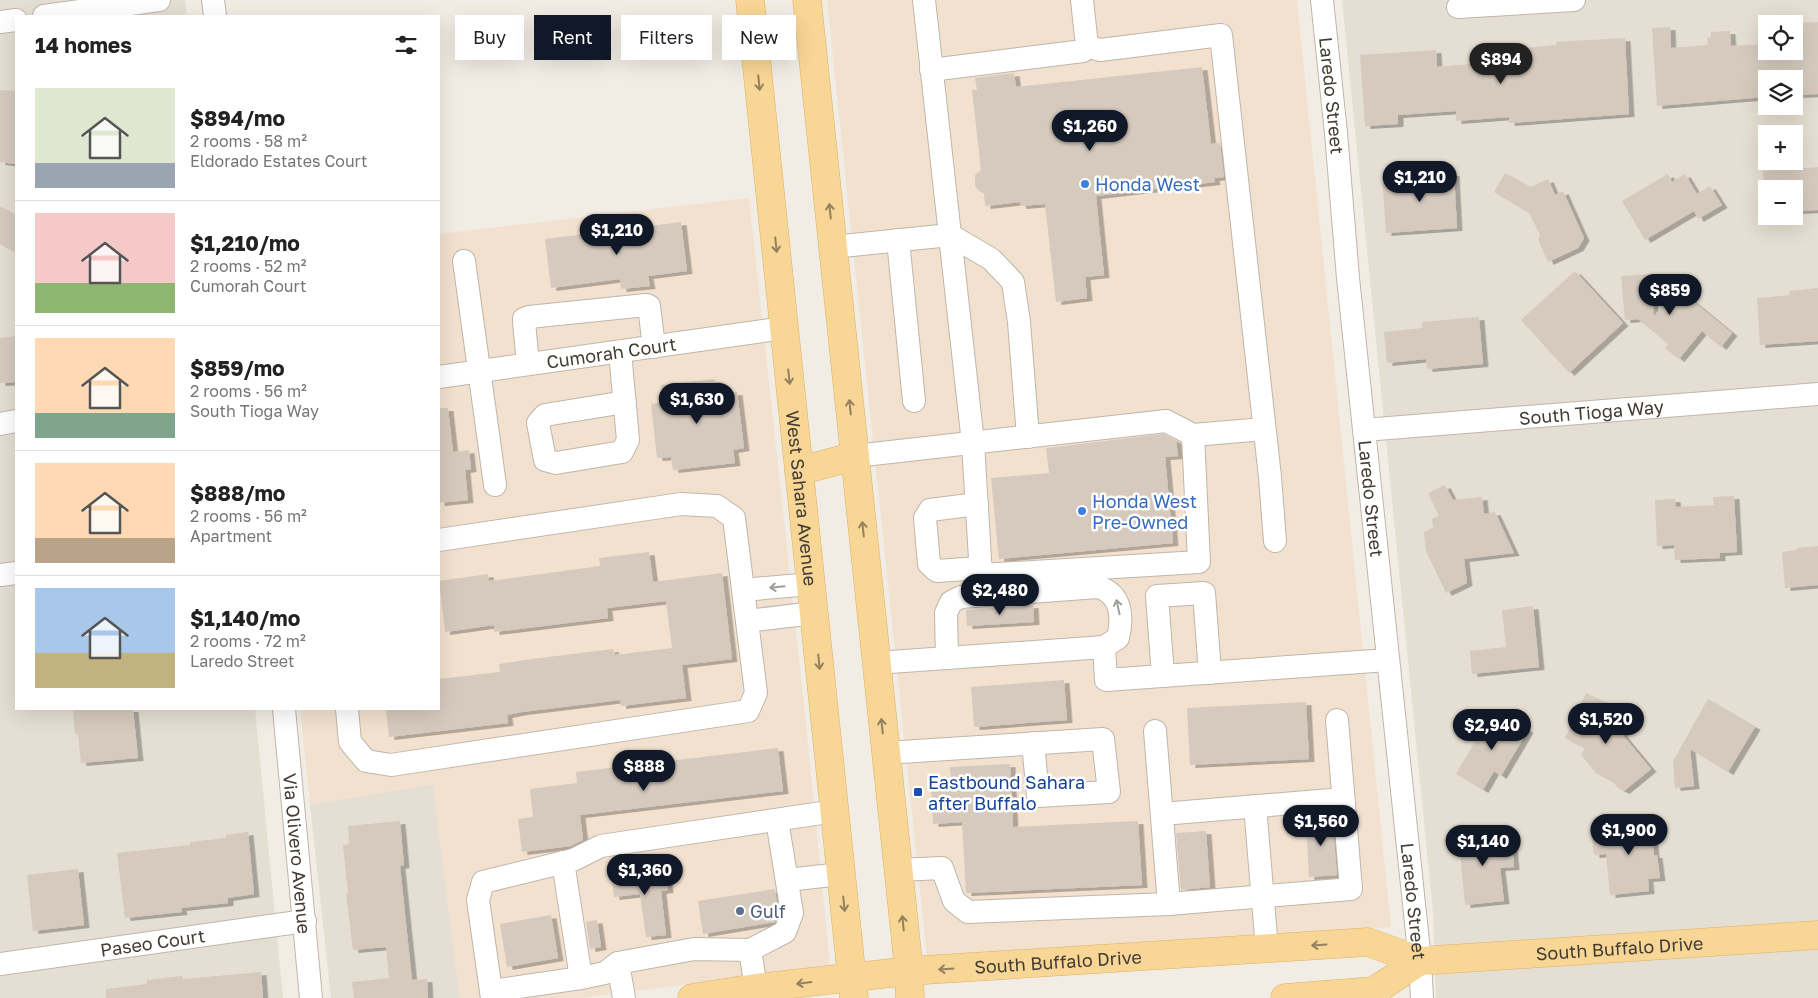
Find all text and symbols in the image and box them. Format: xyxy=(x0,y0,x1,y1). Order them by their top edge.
chip: Buy xyxy=(455,15,524,60)
chip: Rent xyxy=(534,15,611,60)
chip: Filters xyxy=(621,15,712,60)
chip: New xyxy=(722,15,796,60)
map controls xyxy=(1758,15,1803,225)
button: locate xyxy=(1758,15,1803,60)
icon: filters xyxy=(392,31,420,59)
text: 14 homes xyxy=(35,32,132,58)
street label: Laredo Street xyxy=(1315,36,1349,155)
pin: $894 xyxy=(1471,42,1531,85)
text: $894 xyxy=(1480,49,1522,69)
button: layers xyxy=(1758,70,1803,115)
one-way arrow xyxy=(754,75,764,91)
text: $894/mo xyxy=(190,105,285,131)
icon: home xyxy=(75,108,135,168)
pin: $1,260 xyxy=(1049,110,1131,152)
text: $1,260 xyxy=(1063,116,1117,136)
button: + xyxy=(1758,125,1803,170)
text: 2 rooms · 58 m² xyxy=(190,131,307,151)
text: Eldorado Estates Court xyxy=(190,151,368,171)
pin: $1,210 xyxy=(1379,160,1461,203)
text: $1,210 xyxy=(1394,167,1446,187)
place label: Honda West xyxy=(1095,173,1200,195)
marker: Honda West xyxy=(1079,178,1091,190)
button: − xyxy=(1758,180,1803,225)
one-way arrow xyxy=(825,203,834,219)
pin: $1,210 xyxy=(576,214,658,256)
text: $1,210 xyxy=(591,220,643,240)
text: $1,210/mo xyxy=(190,230,300,256)
icon: home xyxy=(75,233,135,293)
one-way arrow xyxy=(771,237,781,253)
text: 2 rooms · 52 m² xyxy=(190,256,306,276)
pin: $859 xyxy=(1640,274,1700,316)
text: Cumorah Court xyxy=(190,276,306,296)
text: $859 xyxy=(1650,280,1690,300)
street label: Cumorah Court xyxy=(545,332,678,373)
text: $859/mo xyxy=(190,355,285,381)
icon: home xyxy=(75,358,135,418)
one-way arrow xyxy=(785,369,794,385)
text: 2 rooms · 56 m² xyxy=(190,381,307,401)
pin: $1,630 xyxy=(656,382,738,425)
text: $1,630 xyxy=(670,389,724,409)
street label: South Tioga Way xyxy=(1518,395,1665,429)
one-way arrow xyxy=(845,400,855,416)
text: South Tioga Way xyxy=(190,401,319,421)
street label: West Sahara Avenue xyxy=(782,409,822,587)
street label: Laredo Street xyxy=(1354,439,1388,558)
text: $888/mo xyxy=(190,480,285,506)
icon: home xyxy=(75,483,135,543)
place label: Honda West Pre-Owned xyxy=(1092,490,1197,533)
marker: Honda West Pre-Owned xyxy=(1076,505,1088,517)
text: 2 rooms · 56 m² xyxy=(190,506,307,526)
one-way arrow xyxy=(858,522,868,538)
text: Apartment xyxy=(190,526,272,546)
pin: $2,480 xyxy=(959,574,1041,616)
text: $2,480 xyxy=(972,580,1028,600)
one-way arrow xyxy=(769,582,785,592)
one-way arrow xyxy=(1112,599,1122,615)
text: $1,140/mo xyxy=(190,605,300,631)
icon: home xyxy=(75,608,135,668)
text: 2 rooms · 72 m² xyxy=(190,631,306,651)
text: Laredo Street xyxy=(190,651,294,671)
one-way arrow xyxy=(814,653,824,669)
pin: $1,520 xyxy=(1565,702,1647,745)
pin: $2,940 xyxy=(1451,708,1533,751)
text: $1,520 xyxy=(1579,709,1633,729)
text: $2,940 xyxy=(1464,715,1520,735)
one-way arrow xyxy=(877,719,887,735)
pin: $888 xyxy=(614,750,674,792)
text: $888 xyxy=(623,756,665,776)
place label: Eastbound Sahara after Buffalo xyxy=(928,771,1085,814)
street label: Via Olivero Avenue xyxy=(279,772,316,935)
marker: Eastbound Sahara after Buffalo xyxy=(912,786,924,798)
pin: $1,560 xyxy=(1280,804,1362,847)
text: $1,560 xyxy=(1294,811,1348,831)
pin: $1,900 xyxy=(1588,814,1670,856)
text: $1,900 xyxy=(1601,820,1657,840)
pin: $1,140 xyxy=(1442,824,1524,867)
text: $1,140 xyxy=(1457,831,1509,851)
street label: Laredo Street xyxy=(1397,842,1431,961)
pin: $1,360 xyxy=(604,854,686,896)
text: $1,360 xyxy=(618,860,672,880)
one-way arrow xyxy=(840,896,849,912)
place label: Gulf xyxy=(750,900,786,922)
marker: Gulf xyxy=(734,905,746,917)
one-way arrow xyxy=(898,915,908,931)
street label: Paseo Court xyxy=(99,924,206,961)
street label: South Buffalo Drive xyxy=(1535,932,1704,964)
one-way arrow xyxy=(1311,940,1327,950)
street label: South Buffalo Drive xyxy=(974,945,1142,978)
one-way arrow xyxy=(938,965,954,974)
one-way arrow xyxy=(796,978,812,988)

